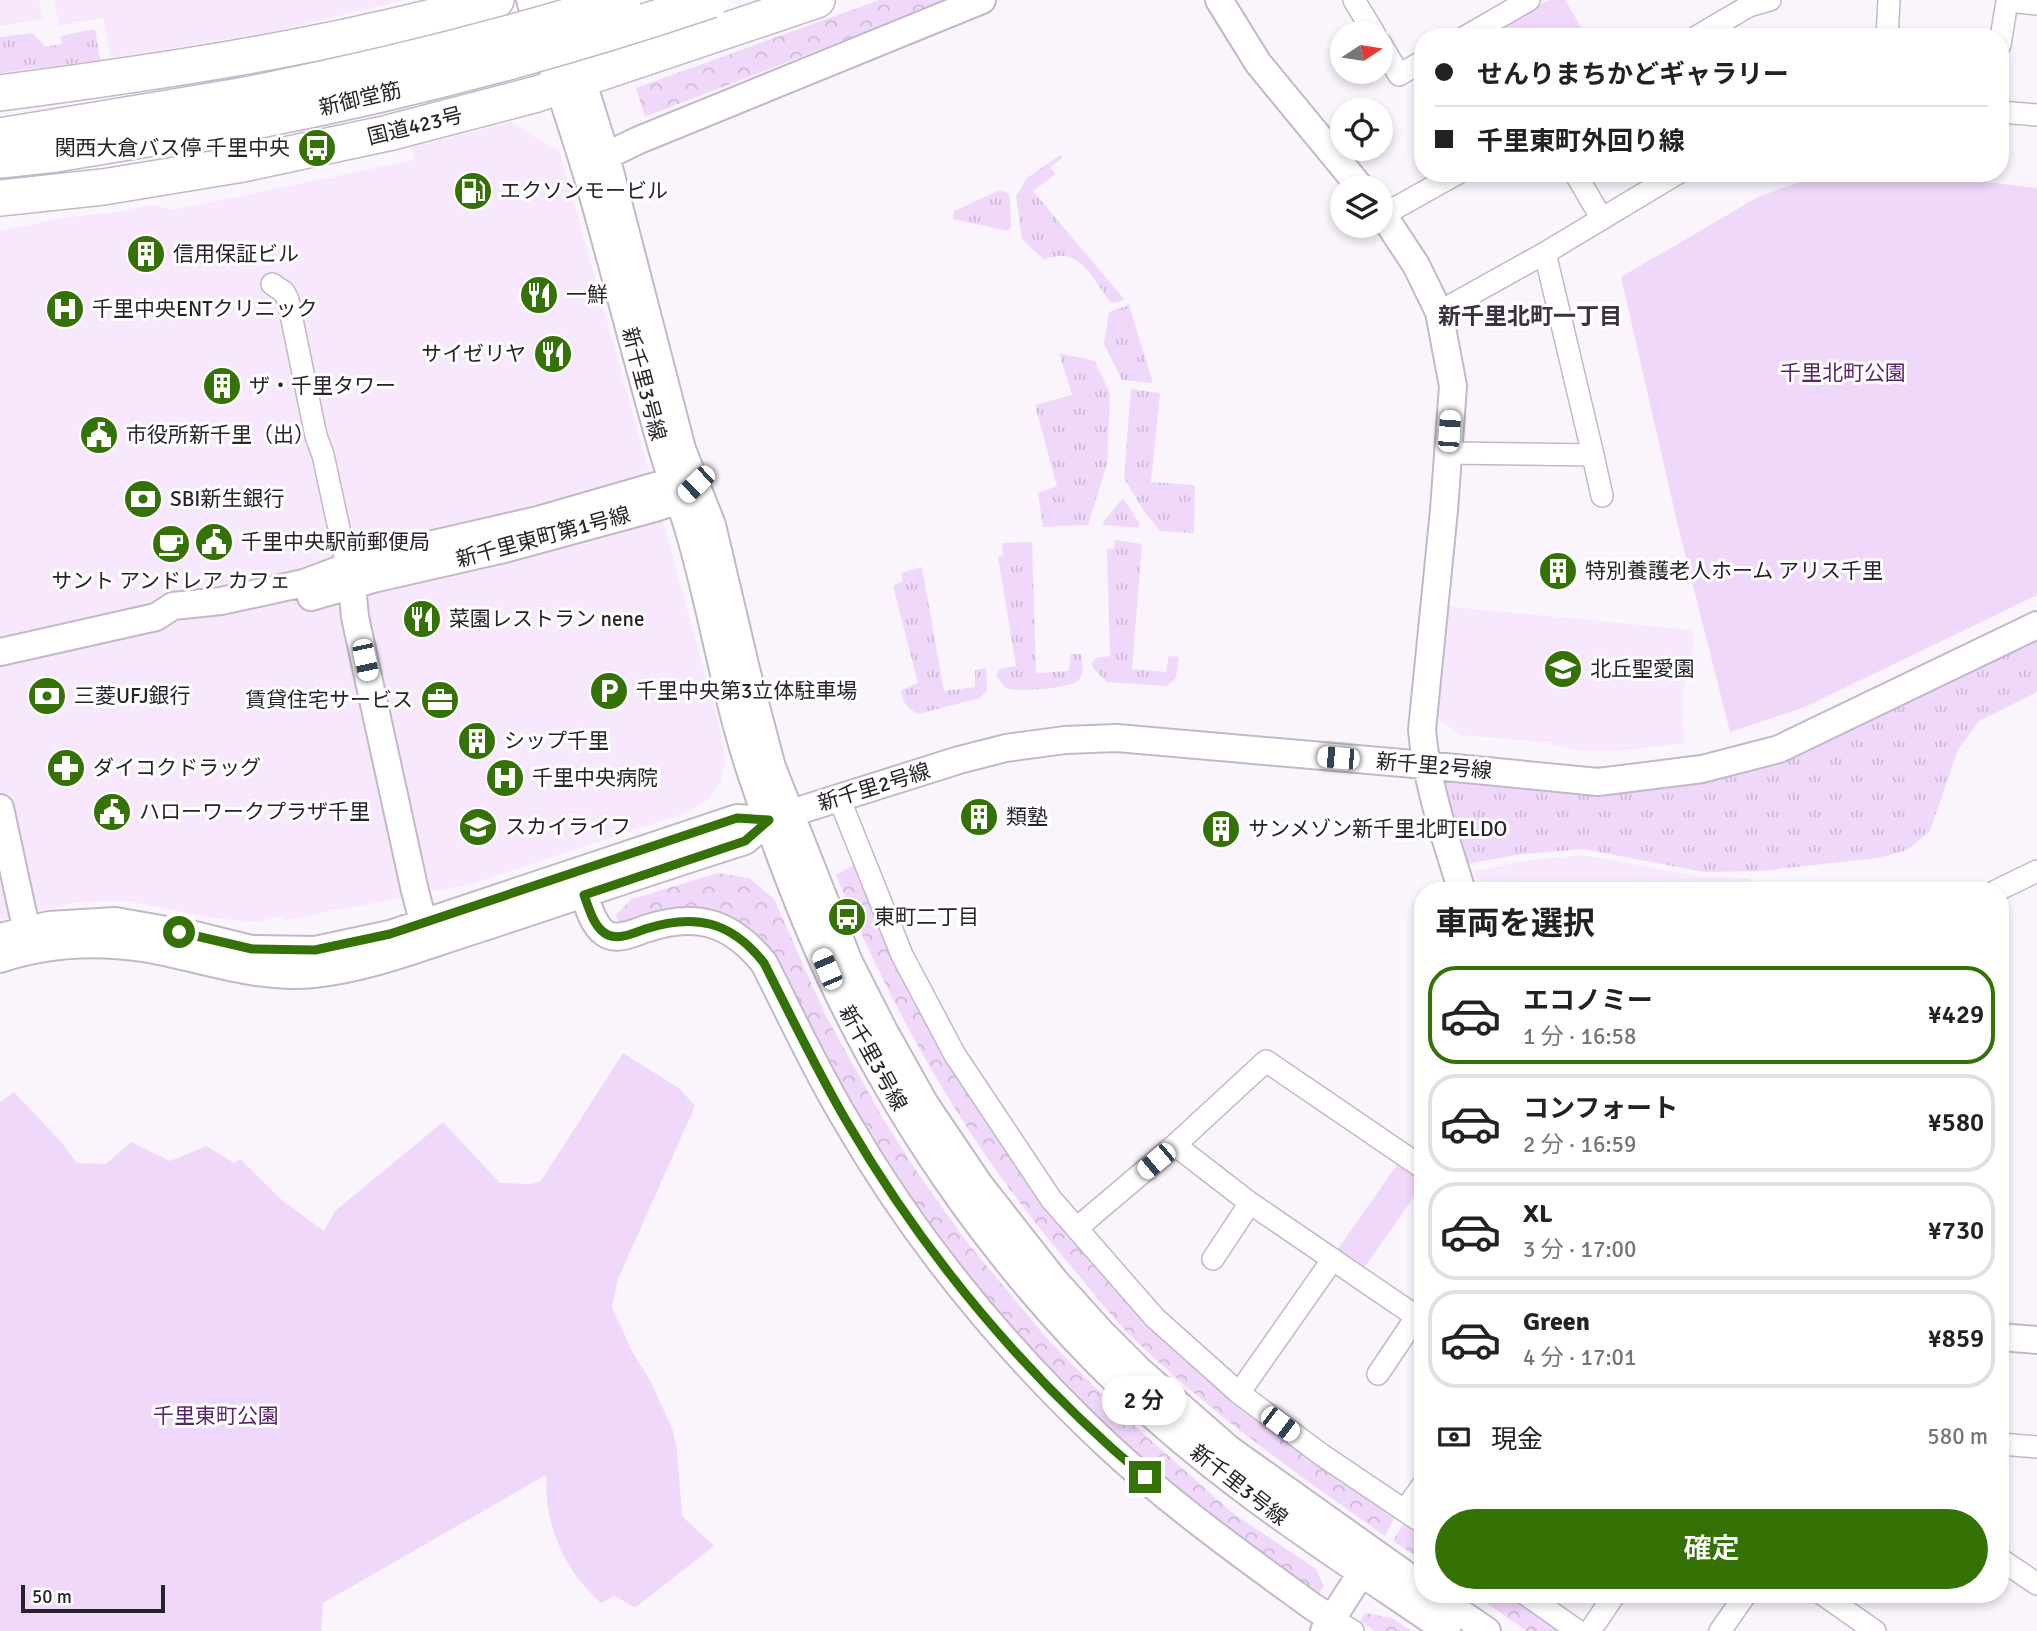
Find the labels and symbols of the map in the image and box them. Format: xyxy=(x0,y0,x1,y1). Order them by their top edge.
north arrow xyxy=(1330,21,1393,84)
street label: 新御堂筋 xyxy=(316,77,404,121)
street label: 国道423号 xyxy=(365,102,465,150)
bus stop icon: 関西大倉バス停 千里中央 xyxy=(296,127,338,169)
place label: 関西大倉バス停 千里中央 xyxy=(54,135,290,161)
fuel station icon: エクソンモービル xyxy=(452,170,494,212)
place label: エクソンモービル xyxy=(500,178,668,204)
building icon: 信用保証ビル xyxy=(125,233,167,275)
place label: 信用保証ビル xyxy=(173,241,299,267)
restaurant icon: 一鮮 xyxy=(518,274,560,316)
place label: 一鮮 xyxy=(566,282,608,308)
hospital icon: 千里中央ENTクリニック xyxy=(44,288,86,330)
place label: 千里中央ENTクリニック xyxy=(92,296,318,322)
district label: 新千里北町一丁目 xyxy=(1438,302,1622,331)
street label: 新千里3号線 xyxy=(616,324,672,444)
restaurant icon: サイゼリヤ xyxy=(532,333,574,375)
place label: サイゼリヤ xyxy=(421,341,526,367)
park label: 千里北町公園 xyxy=(1780,360,1906,386)
building icon: ザ・千里タワー xyxy=(201,365,243,407)
place label: ザ・千里タワー xyxy=(249,373,396,399)
car xyxy=(1438,409,1461,453)
public building icon: 市役所新千里（出） xyxy=(78,414,120,456)
place label: 市役所新千里（出） xyxy=(126,422,315,448)
car xyxy=(674,462,719,506)
bank icon: SBI新生銀行 xyxy=(122,478,164,520)
place label: SBI新生銀行 xyxy=(170,486,285,512)
street label: 新千里東町第1号線 xyxy=(453,501,633,573)
public building icon: 千里中央駅前郵便局 xyxy=(193,521,235,563)
cafe icon: サント アンドレア カフェ xyxy=(150,523,192,565)
place label: 千里中央駅前郵便局 xyxy=(241,529,430,555)
building icon: 特別養護老人ホーム アリス千里 xyxy=(1537,550,1579,592)
place label: 特別養護老人ホーム アリス千里 xyxy=(1585,558,1883,584)
place label: サント アンドレア カフェ xyxy=(51,568,291,594)
restaurant icon: 菜園レストラン nene xyxy=(401,598,443,640)
place label: 菜園レストラン nene xyxy=(449,606,645,632)
car xyxy=(351,637,380,683)
school or university icon: 北丘聖愛園 xyxy=(1542,648,1584,690)
place label: 北丘聖愛園 xyxy=(1590,656,1695,682)
parking icon: 千里中央第3立体駐車場 xyxy=(588,670,630,712)
bank icon: 三菱UFJ銀行 xyxy=(26,675,68,717)
place label: 千里中央第3立体駐車場 xyxy=(636,678,857,704)
office icon: 賃貸住宅サービス xyxy=(419,679,461,721)
place label: 三菱UFJ銀行 xyxy=(74,683,191,709)
place label: 賃貸住宅サービス xyxy=(245,687,413,713)
building icon: シップ千里 xyxy=(456,720,498,762)
place label: シップ千里 xyxy=(504,728,609,754)
car xyxy=(1317,746,1360,770)
pharmacy icon: ダイコクドラッグ xyxy=(45,747,87,789)
street label: 新千里2号線 xyxy=(1375,748,1493,784)
place label: ダイコクドラッグ xyxy=(93,755,261,781)
hospital icon: 千里中央病院 xyxy=(484,757,526,799)
street label: 新千里2号線 xyxy=(815,758,933,816)
place label: 千里中央病院 xyxy=(532,765,658,791)
public building icon: ハローワークプラザ千里 xyxy=(91,791,133,833)
building icon: 類塾 xyxy=(958,796,1000,838)
place label: ハローワークプラザ千里 xyxy=(139,799,370,825)
place label: 類塾 xyxy=(1006,804,1048,830)
school or university icon: スカイライフ xyxy=(457,806,499,848)
building icon: サンメゾン新千里北町ELDO xyxy=(1200,808,1242,850)
place label: スカイライフ xyxy=(505,814,631,840)
place label: サンメゾン新千里北町ELDO xyxy=(1248,816,1507,842)
bus stop icon: 東町二丁目 xyxy=(826,896,868,938)
place label: 東町二丁目 xyxy=(874,904,979,930)
route start xyxy=(163,916,195,948)
car xyxy=(810,946,845,992)
street label: 新千里3号線 xyxy=(833,1001,913,1115)
car xyxy=(1134,1139,1179,1183)
callout: 2 分 xyxy=(1103,1376,1187,1424)
park label: 千里東町公園 xyxy=(153,1403,279,1429)
car xyxy=(1257,1403,1304,1445)
street label: 新千里3号線 xyxy=(1185,1439,1293,1531)
route end xyxy=(1129,1461,1161,1493)
scale bar xyxy=(21,1582,164,1614)

